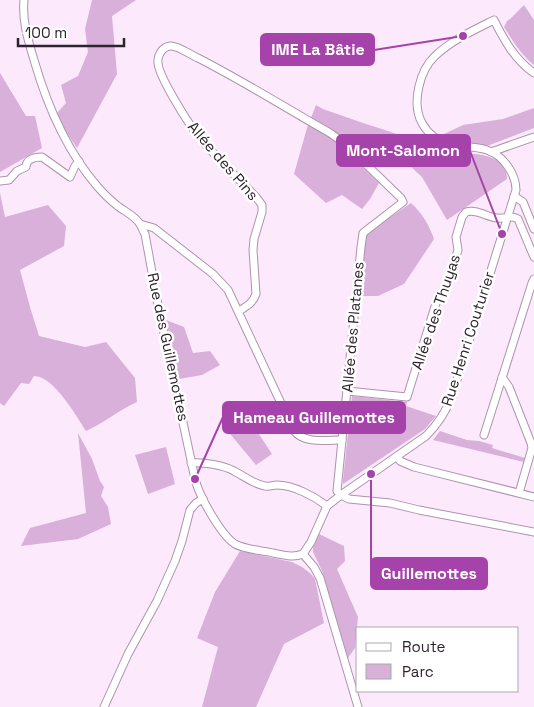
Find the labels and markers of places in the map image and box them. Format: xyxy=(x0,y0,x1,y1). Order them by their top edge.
callout: IME La Bâtie xyxy=(261,34,374,65)
callout: Mont-Salomon xyxy=(337,135,470,166)
callout: Hameau Guillemottes xyxy=(223,402,405,433)
callout: Guillemottes xyxy=(371,558,487,589)

